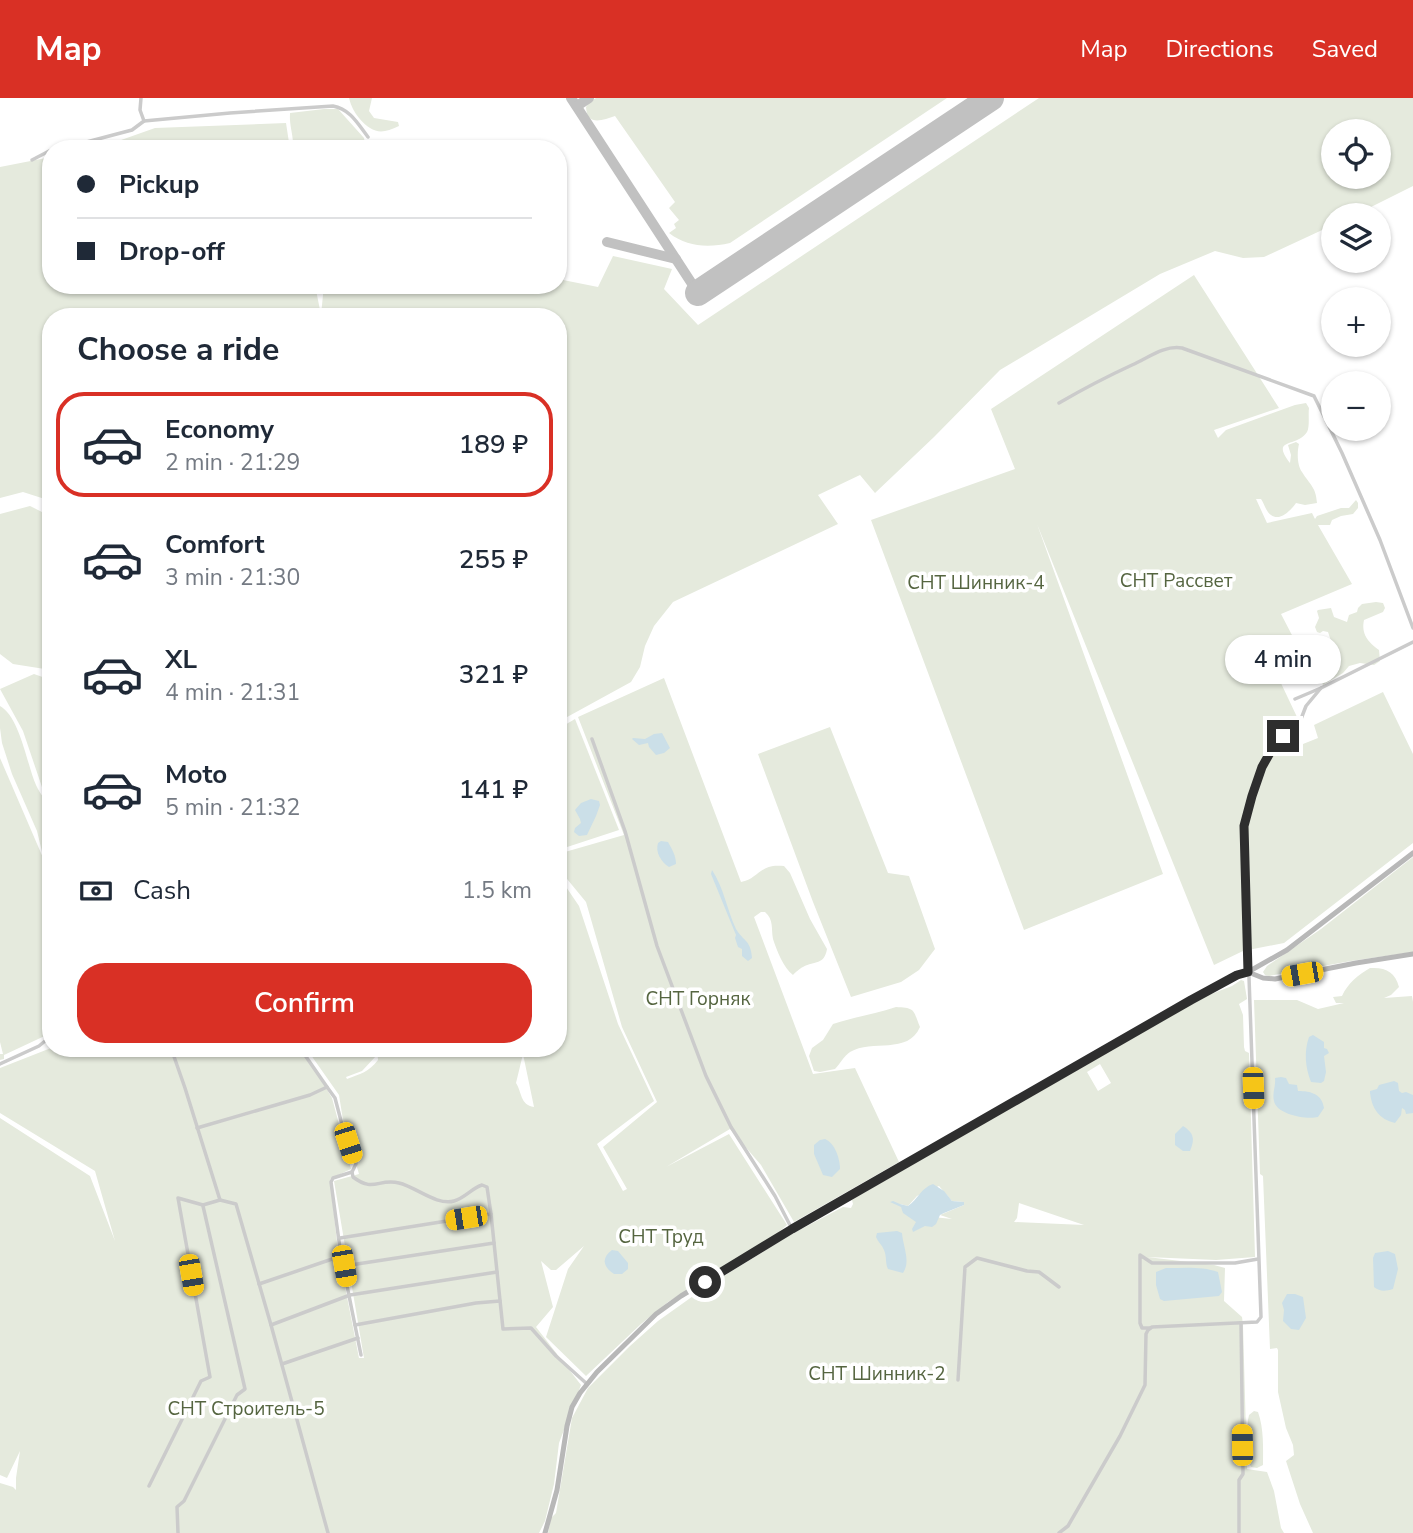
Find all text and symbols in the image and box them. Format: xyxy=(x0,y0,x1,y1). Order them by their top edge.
text: Map xyxy=(35,27,102,72)
text: Map xyxy=(1080,33,1127,65)
text: Directions xyxy=(1165,33,1274,65)
text: Saved xyxy=(1312,33,1378,65)
map controls xyxy=(1321,119,1391,441)
button: locate xyxy=(1321,119,1391,189)
text: Pickup xyxy=(119,167,199,202)
button: layers xyxy=(1321,203,1391,273)
text: Drop-off xyxy=(119,234,225,269)
button: + xyxy=(1321,287,1391,357)
text: Choose a ride xyxy=(77,328,279,371)
button: − xyxy=(1321,371,1391,441)
text: Economy xyxy=(165,412,274,447)
icon: car xyxy=(81,413,144,476)
text: 189 ₽ xyxy=(459,427,528,462)
text: 2 min · 21:29 xyxy=(165,447,300,478)
text: Comfort xyxy=(165,527,265,562)
icon: car xyxy=(81,528,144,591)
text: 255 ₽ xyxy=(459,542,528,577)
text: 3 min · 21:30 xyxy=(165,562,300,593)
park label: СНТ Рассвет xyxy=(1120,568,1233,594)
park label: СНТ Шинник-4 xyxy=(907,570,1045,596)
callout: 4 min xyxy=(1225,634,1341,684)
text: XL xyxy=(165,642,197,677)
icon: car xyxy=(81,643,144,706)
text: 4 min xyxy=(1254,644,1312,675)
text: 321 ₽ xyxy=(459,657,528,692)
text: 4 min · 21:31 xyxy=(165,677,300,708)
route end xyxy=(1267,720,1299,752)
text: Moto xyxy=(165,757,227,792)
icon: car xyxy=(81,758,144,821)
text: 141 ₽ xyxy=(459,772,528,807)
text: 5 min · 21:32 xyxy=(165,792,300,823)
icon: cash xyxy=(77,872,115,910)
text: Cash xyxy=(133,873,191,908)
text: 1.5 km xyxy=(462,875,532,906)
car xyxy=(1280,960,1325,988)
button: Confirm xyxy=(77,963,532,1043)
park label: СНТ Горняк xyxy=(646,986,751,1012)
car xyxy=(1242,1067,1265,1109)
car xyxy=(332,1120,365,1166)
car xyxy=(444,1204,489,1232)
park label: СНТ Труд xyxy=(618,1224,704,1250)
car xyxy=(331,1243,358,1289)
car xyxy=(178,1252,205,1298)
route start xyxy=(689,1266,721,1298)
park label: СНТ Шинник-2 xyxy=(808,1361,946,1387)
park label: СНТ Строитель-5 xyxy=(167,1396,325,1422)
car xyxy=(1232,1424,1253,1466)

